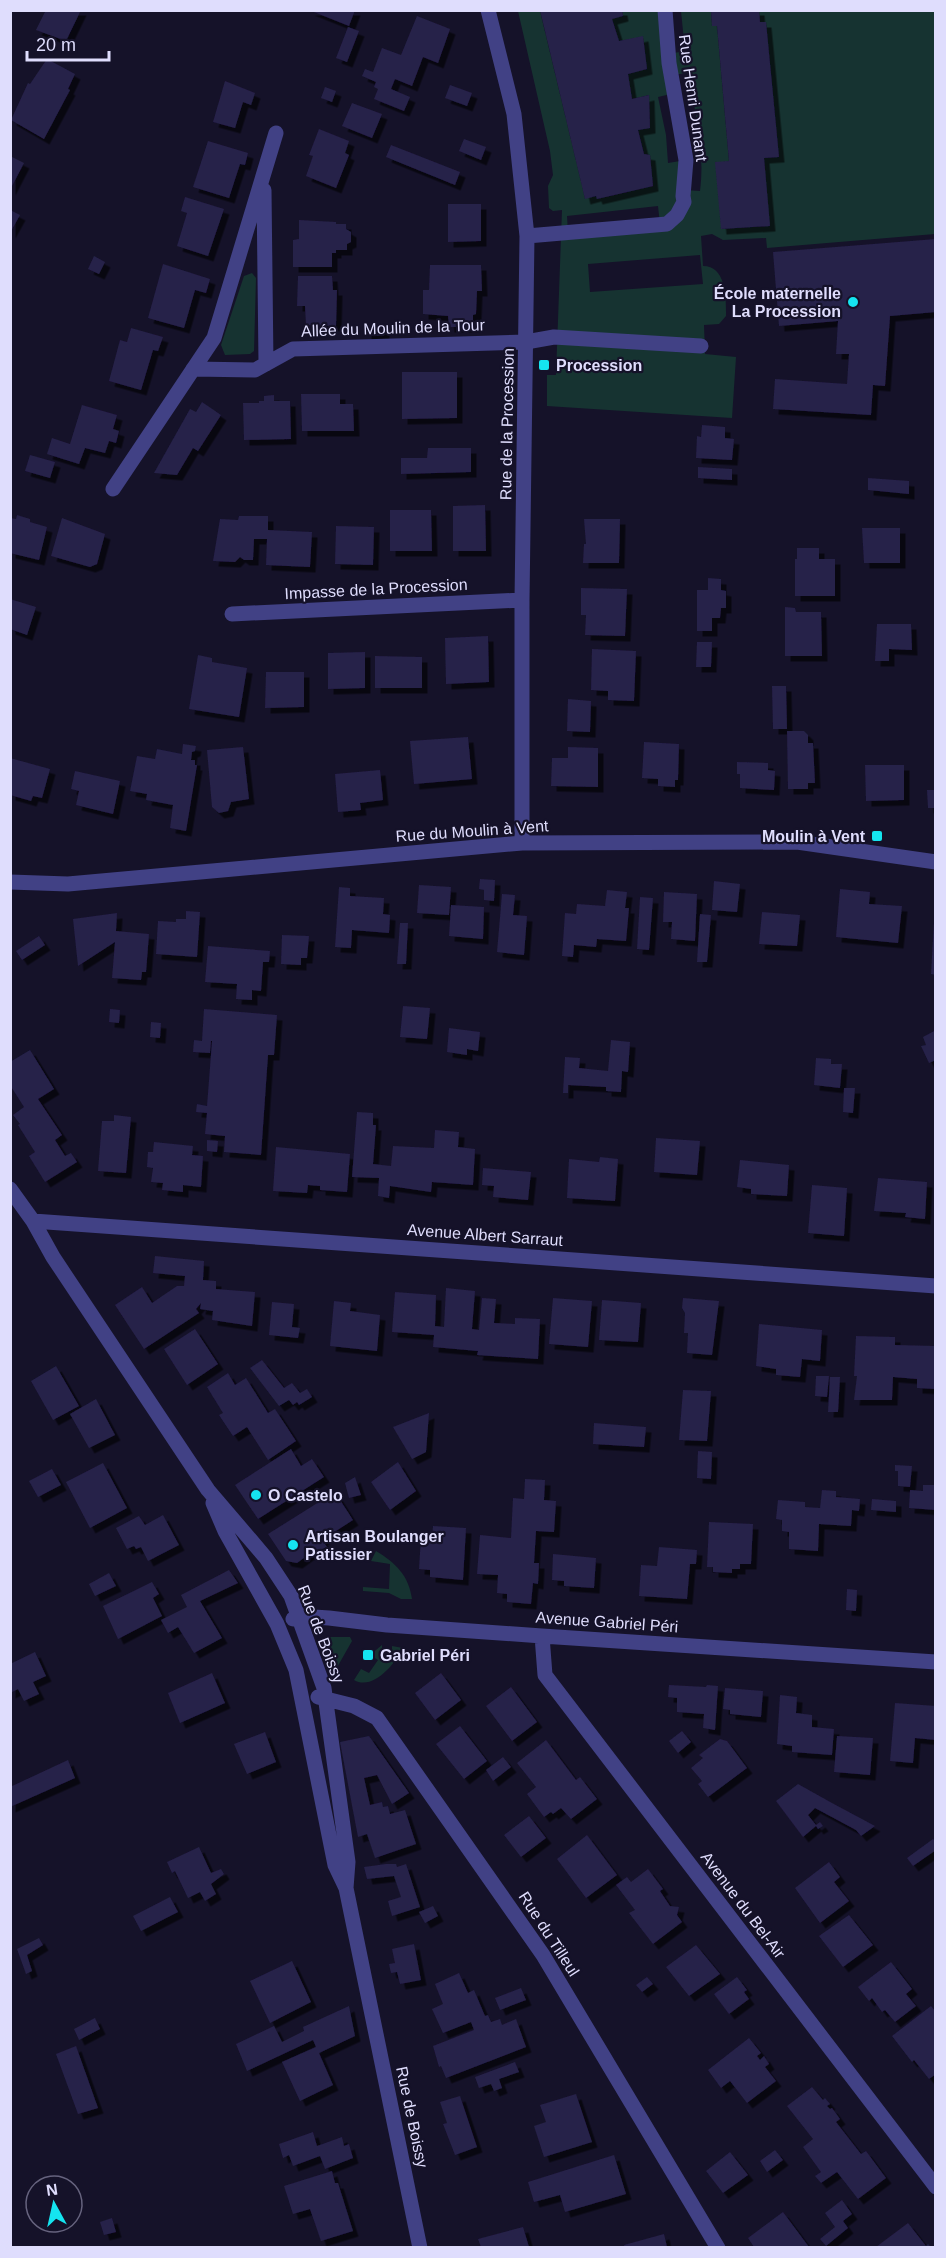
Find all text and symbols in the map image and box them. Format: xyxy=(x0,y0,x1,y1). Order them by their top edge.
scale bar xyxy=(27,24,110,62)
street label: Rue Henri Dunant xyxy=(676,33,710,163)
text: 20 m xyxy=(36,35,76,55)
place label: École maternelle La Procession xyxy=(714,284,841,320)
marker: École maternelle La Procession xyxy=(846,295,860,309)
street label: Allée du Moulin de la Tour xyxy=(301,316,486,340)
street label: Rue de la Procession xyxy=(497,348,517,500)
place label: Procession xyxy=(556,357,642,374)
marker: Procession xyxy=(537,358,551,372)
street label: Impasse de la Procession xyxy=(284,576,468,602)
street label: Rue du Moulin à Vent xyxy=(395,817,549,845)
place label: Moulin à Vent xyxy=(762,828,866,845)
marker: Moulin à Vent xyxy=(870,829,884,843)
street label: Avenue Albert Sarraut xyxy=(406,1221,564,1249)
place label: O Castelo xyxy=(268,1487,343,1504)
marker: O Castelo xyxy=(249,1488,263,1502)
place label: Artisan Boulanger Patissier xyxy=(305,1528,444,1563)
marker: Artisan Boulanger Patissier xyxy=(286,1538,300,1552)
street label: Rue de Boissy xyxy=(295,1583,347,1685)
street label: Avenue Gabriel Péri xyxy=(535,1609,679,1635)
place label: Gabriel Péri xyxy=(380,1647,470,1664)
marker: Gabriel Péri xyxy=(361,1648,375,1662)
street label: Avenue du Bel-Air xyxy=(697,1849,789,1962)
street label: Rue du Tilleul xyxy=(515,1889,583,1979)
street label: Rue de Boissy xyxy=(393,2065,431,2169)
north arrow xyxy=(24,2174,84,2234)
text: N xyxy=(45,2180,59,2199)

